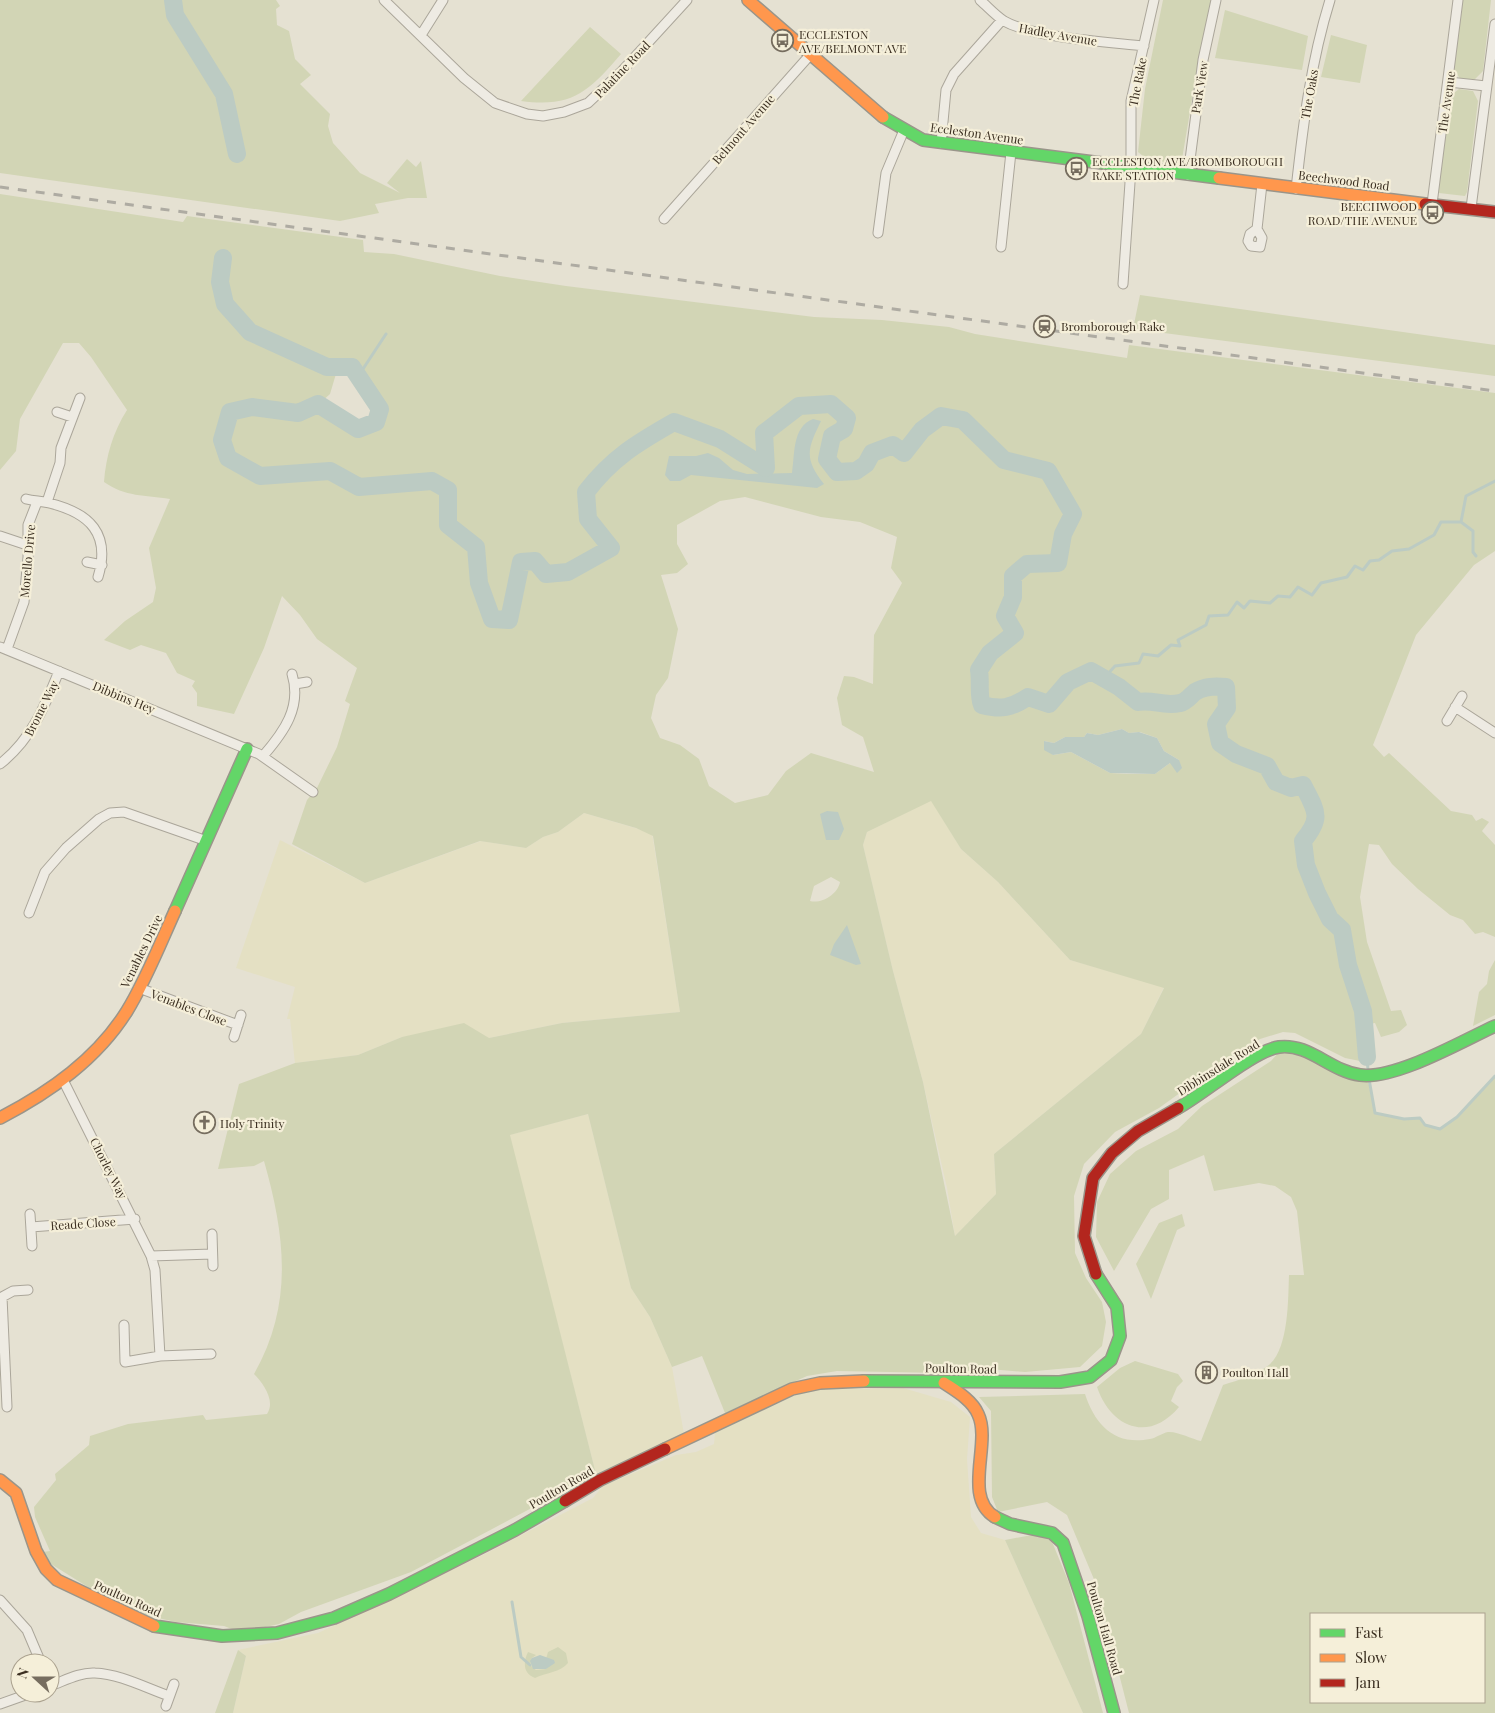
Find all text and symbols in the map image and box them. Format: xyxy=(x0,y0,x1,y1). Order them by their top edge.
street label: Hadley Avenue xyxy=(1018,19,1098,49)
place label: ECCLESTON AVE/BELMONT AVE xyxy=(798,26,906,56)
bus stop icon: ECCLESTON AVE/BELMONT AVE xyxy=(771,29,795,53)
street label: Palatine Road xyxy=(591,37,653,101)
street label: The Rake xyxy=(1124,56,1150,108)
street label: Park View xyxy=(1187,59,1211,114)
street label: The Oaks xyxy=(1297,68,1321,120)
street label: The Avenue xyxy=(1434,70,1458,134)
street label: Belmont Avenue xyxy=(708,91,778,167)
street label: Eccleston Avenue xyxy=(929,119,1025,147)
place label: ECCLESTON AVE/BROMBOROUGH RAKE STATION xyxy=(1092,153,1283,183)
bus stop icon: ECCLESTON AVE/BROMBOROUGH RAKE STATION xyxy=(1064,156,1088,180)
street label: Beechwood Road xyxy=(1297,166,1391,194)
place label: BEECHWOOD ROAD/THE AVENUE xyxy=(1308,198,1417,228)
bus stop icon: BEECHWOOD ROAD/THE AVENUE xyxy=(1421,201,1445,225)
station icon: Bromborough Rake xyxy=(1033,314,1057,338)
place label: Bromborough Rake xyxy=(1061,318,1165,334)
street label: Morello Drive xyxy=(16,524,38,598)
street label: Brome Way xyxy=(20,677,62,739)
street label: Dibbins Hey xyxy=(91,677,157,717)
street label: Venables Drive xyxy=(116,912,166,991)
street label: Venables Close xyxy=(148,985,229,1029)
street label: Dibbinsdale Road xyxy=(1174,1035,1262,1099)
church icon: Holy Trinity xyxy=(192,1111,216,1135)
place label: Holy Trinity xyxy=(220,1115,284,1131)
street label: Chorley Way xyxy=(87,1135,131,1201)
street label: Reade Close xyxy=(50,1213,116,1233)
street label: Poulton Road xyxy=(925,1359,997,1377)
building icon: Poulton Hall xyxy=(1194,1360,1218,1384)
place label: Poulton Hall xyxy=(1222,1364,1289,1380)
street label: Poulton Road xyxy=(526,1462,596,1512)
street label: Poulton Road xyxy=(92,1576,164,1620)
street label: Poulton Hall Road xyxy=(1084,1579,1126,1677)
legend xyxy=(1310,1613,1485,1703)
text: Fast xyxy=(1355,1622,1384,1642)
text: Slow xyxy=(1355,1647,1387,1667)
north arrow xyxy=(10,1653,60,1703)
text: N xyxy=(12,1665,33,1681)
text: Jam xyxy=(1354,1672,1381,1692)

